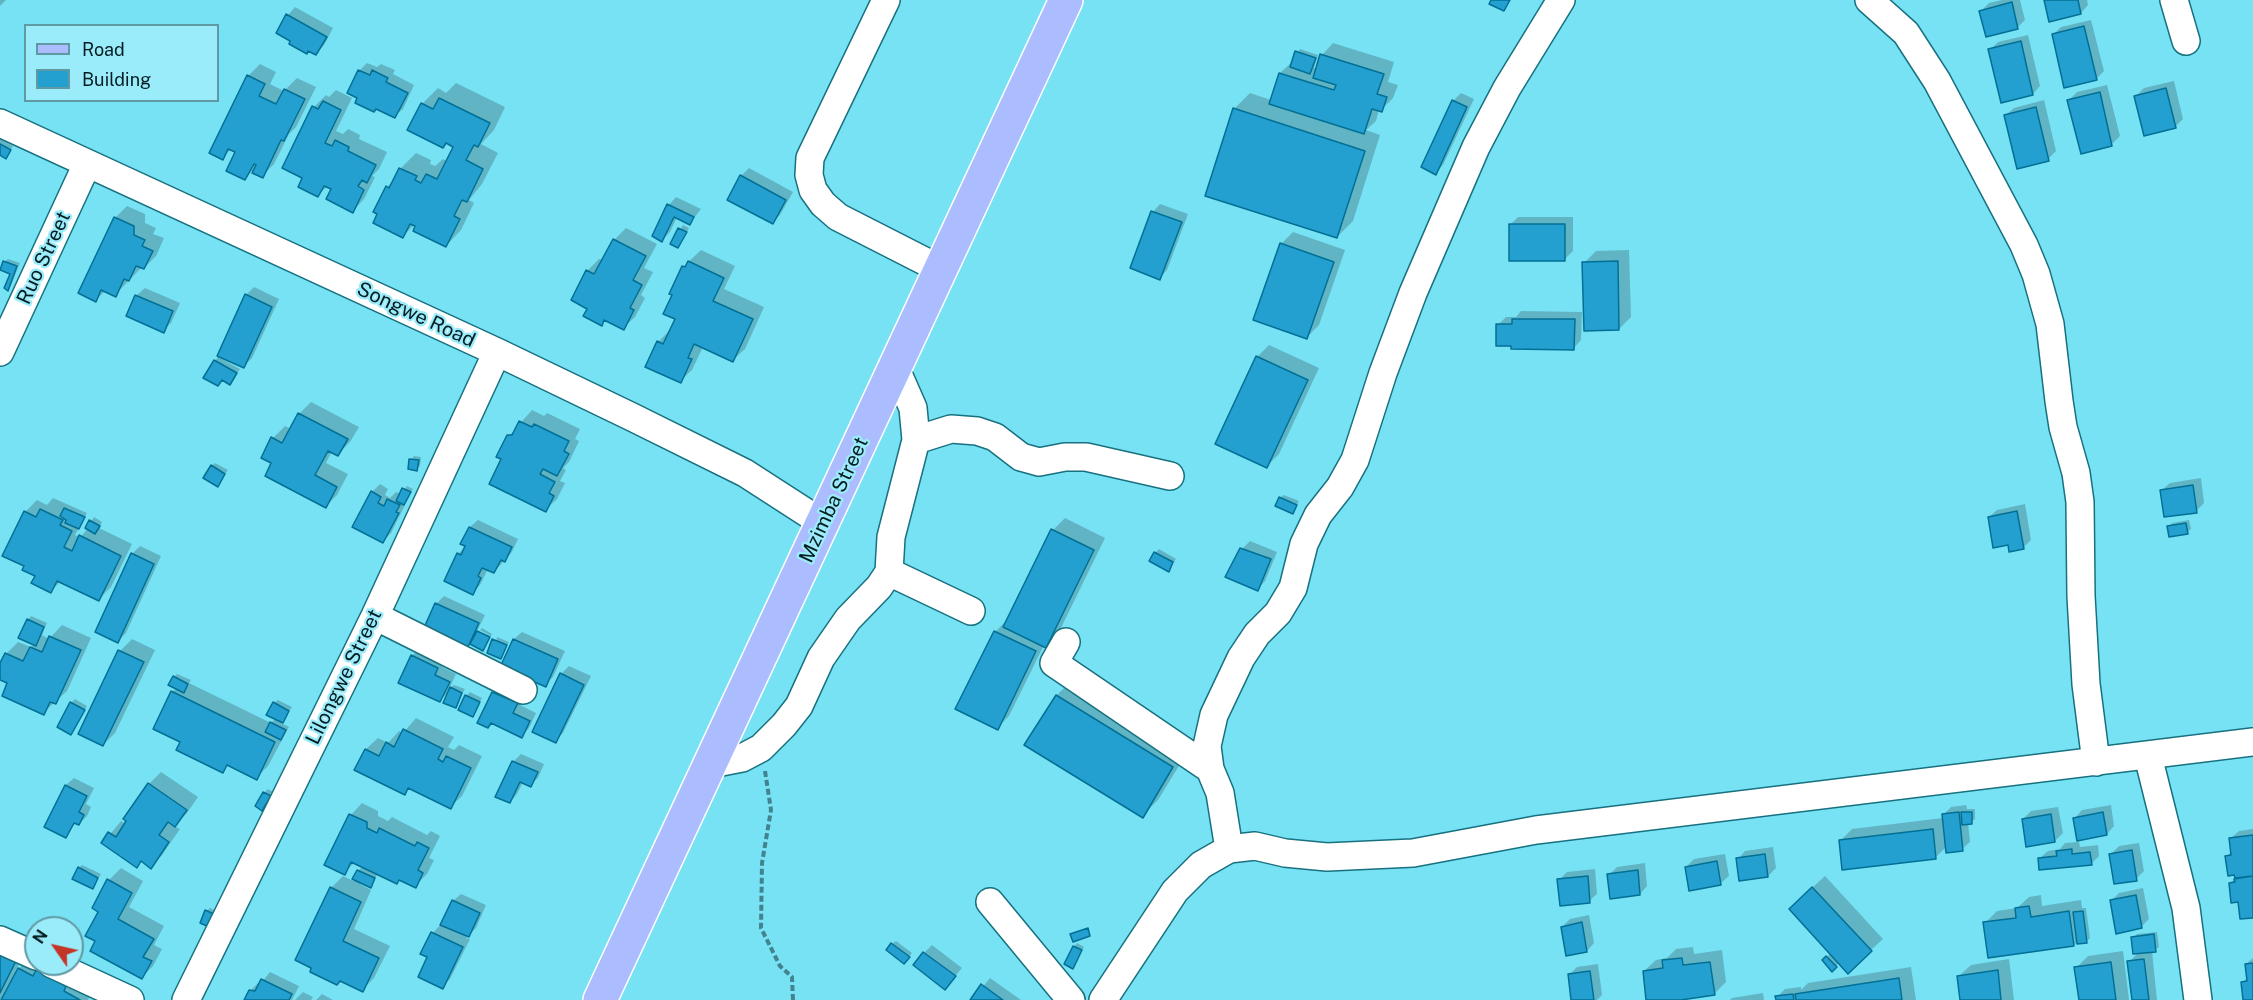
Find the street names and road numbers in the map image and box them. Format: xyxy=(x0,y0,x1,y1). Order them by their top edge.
street label: Ruo Street xyxy=(12,208,76,308)
street label: Songwe Road xyxy=(353,277,479,353)
street label: Mzimba Street xyxy=(794,433,874,567)
street label: Lilongwe Street xyxy=(301,605,387,749)

